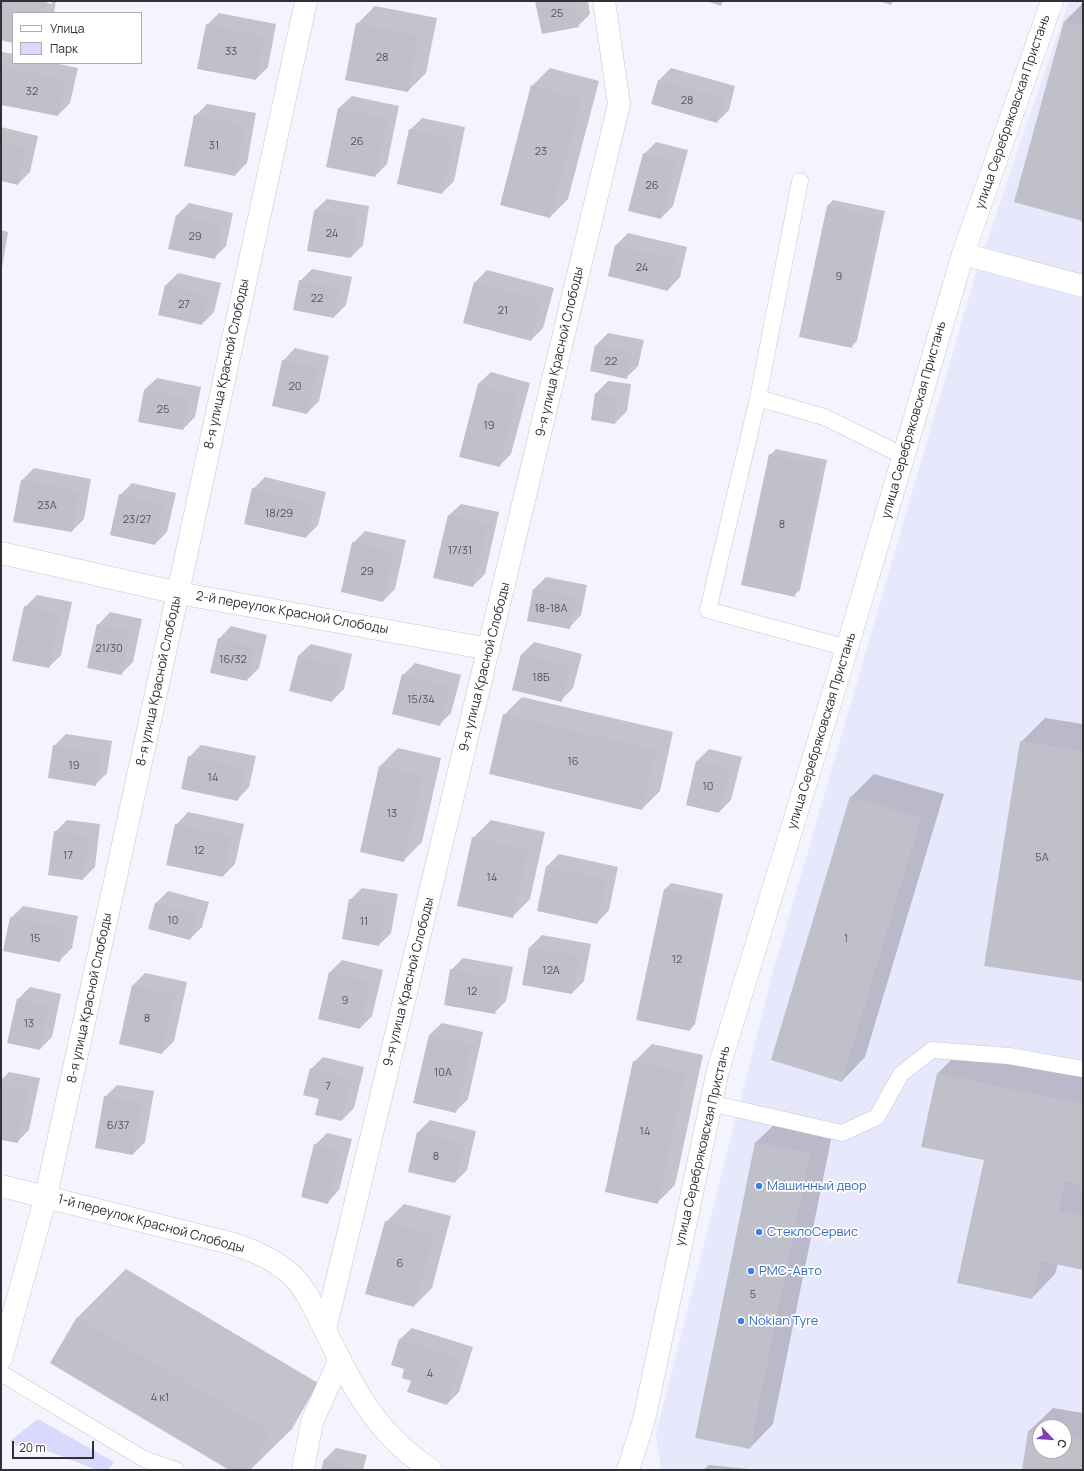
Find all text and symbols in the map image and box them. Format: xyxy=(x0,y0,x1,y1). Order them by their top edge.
house number: 25 xyxy=(551,7,563,21)
legend xyxy=(12,12,142,64)
street label: улица Серебряковская Пристань xyxy=(972,13,1054,211)
text: Улица xyxy=(50,20,84,37)
text: Парк xyxy=(50,40,78,57)
house number: 33 xyxy=(225,45,237,59)
house number: 28 xyxy=(376,51,388,65)
house number: 32 xyxy=(26,85,38,99)
house number: 28 xyxy=(681,94,693,108)
house number: 26 xyxy=(350,135,364,149)
house number: 31 xyxy=(209,139,219,153)
house number: 23 xyxy=(535,145,547,159)
house number: 26 xyxy=(645,179,659,193)
house number: 24 xyxy=(326,227,338,241)
house number: 29 xyxy=(188,230,202,244)
house number: 24 xyxy=(636,261,648,275)
street label: 9-я улица Красной Слободы xyxy=(533,265,587,439)
house number: 9 xyxy=(836,270,842,284)
street label: 8-я улица Красной Слободы xyxy=(201,278,253,450)
house number: 22 xyxy=(311,292,323,306)
house number: 27 xyxy=(178,298,190,312)
house number: 21 xyxy=(498,304,508,318)
street label: улица Серебряковская Пристань xyxy=(878,319,950,521)
house number: 22 xyxy=(605,355,617,369)
house number: 20 xyxy=(289,380,301,394)
house number: 25 xyxy=(157,403,169,417)
house number: 19 xyxy=(483,419,495,433)
house number: 23А xyxy=(37,499,57,513)
house number: 18/29 xyxy=(265,507,293,521)
house number: 23/27 xyxy=(123,513,151,527)
house number: 8 xyxy=(779,518,785,532)
house number: 17/31 xyxy=(448,544,472,558)
house number: 29 xyxy=(360,565,374,579)
street label: 9-я улица Красной Слободы xyxy=(456,581,514,753)
street label: 2-й переулок Красной Слободы xyxy=(194,588,390,638)
street label: 8-я улица Красной Слободы xyxy=(133,595,185,767)
house number: 18-18А xyxy=(535,602,567,616)
street label: улица Серебряковская Пристань xyxy=(785,631,859,831)
house number: 21/30 xyxy=(95,642,123,656)
house number: 16/32 xyxy=(219,653,247,667)
house number: 18Б xyxy=(532,671,550,685)
house number: 15/34 xyxy=(407,693,435,707)
house number: 16 xyxy=(567,755,579,769)
house number: 19 xyxy=(68,759,80,773)
house number: 14 xyxy=(208,771,218,785)
house number: 10 xyxy=(703,780,713,794)
house number: 13 xyxy=(387,807,397,821)
house number: 12 xyxy=(194,844,204,858)
house number: 17 xyxy=(63,849,73,863)
house number: 5А xyxy=(1035,851,1049,865)
house number: 14 xyxy=(487,871,497,885)
street label: 9-я улица Красной Слободы xyxy=(380,896,438,1068)
street label: 8-я улица Красной Слободы xyxy=(64,912,116,1084)
house number: 10 xyxy=(168,914,178,928)
house number: 11 xyxy=(360,915,368,929)
house number: 15 xyxy=(30,932,40,946)
house number: 1 xyxy=(844,932,848,946)
house number: 12 xyxy=(672,953,682,967)
house number: 12А xyxy=(542,964,560,978)
house number: 12 xyxy=(467,985,477,999)
house number: 9 xyxy=(342,994,348,1008)
house number: 8 xyxy=(144,1012,150,1026)
house number: 13 xyxy=(24,1017,34,1031)
street label: улица Серебряковская Пристань xyxy=(672,1044,734,1248)
house number: 10А xyxy=(434,1066,452,1080)
house number: 7 xyxy=(325,1080,331,1094)
house number: 6/37 xyxy=(107,1119,129,1133)
house number: 14 xyxy=(640,1125,650,1139)
house number: 8 xyxy=(433,1150,439,1164)
place label: Машинный двор xyxy=(767,1178,867,1194)
marker: Машинный двор xyxy=(754,1181,764,1191)
street label: 1-й переулок Красной Слободы xyxy=(56,1191,246,1257)
place label: СтеклоСервис xyxy=(767,1224,858,1240)
marker: СтеклоСервис xyxy=(754,1227,764,1237)
house number: 6 xyxy=(397,1257,403,1271)
place label: РМС-Авто xyxy=(759,1263,822,1279)
marker: РМС-Авто xyxy=(746,1266,756,1276)
house number: 5 xyxy=(750,1288,756,1302)
place label: Nokian Tyre xyxy=(749,1313,818,1329)
marker: Nokian Tyre xyxy=(736,1316,746,1326)
house number: 4 xyxy=(427,1367,433,1381)
house number: 4 к1 xyxy=(151,1391,169,1405)
north arrow xyxy=(1032,1419,1072,1459)
scale bar xyxy=(14,1433,96,1459)
text: С xyxy=(1054,1437,1071,1451)
text: 20 m xyxy=(19,1439,46,1456)

